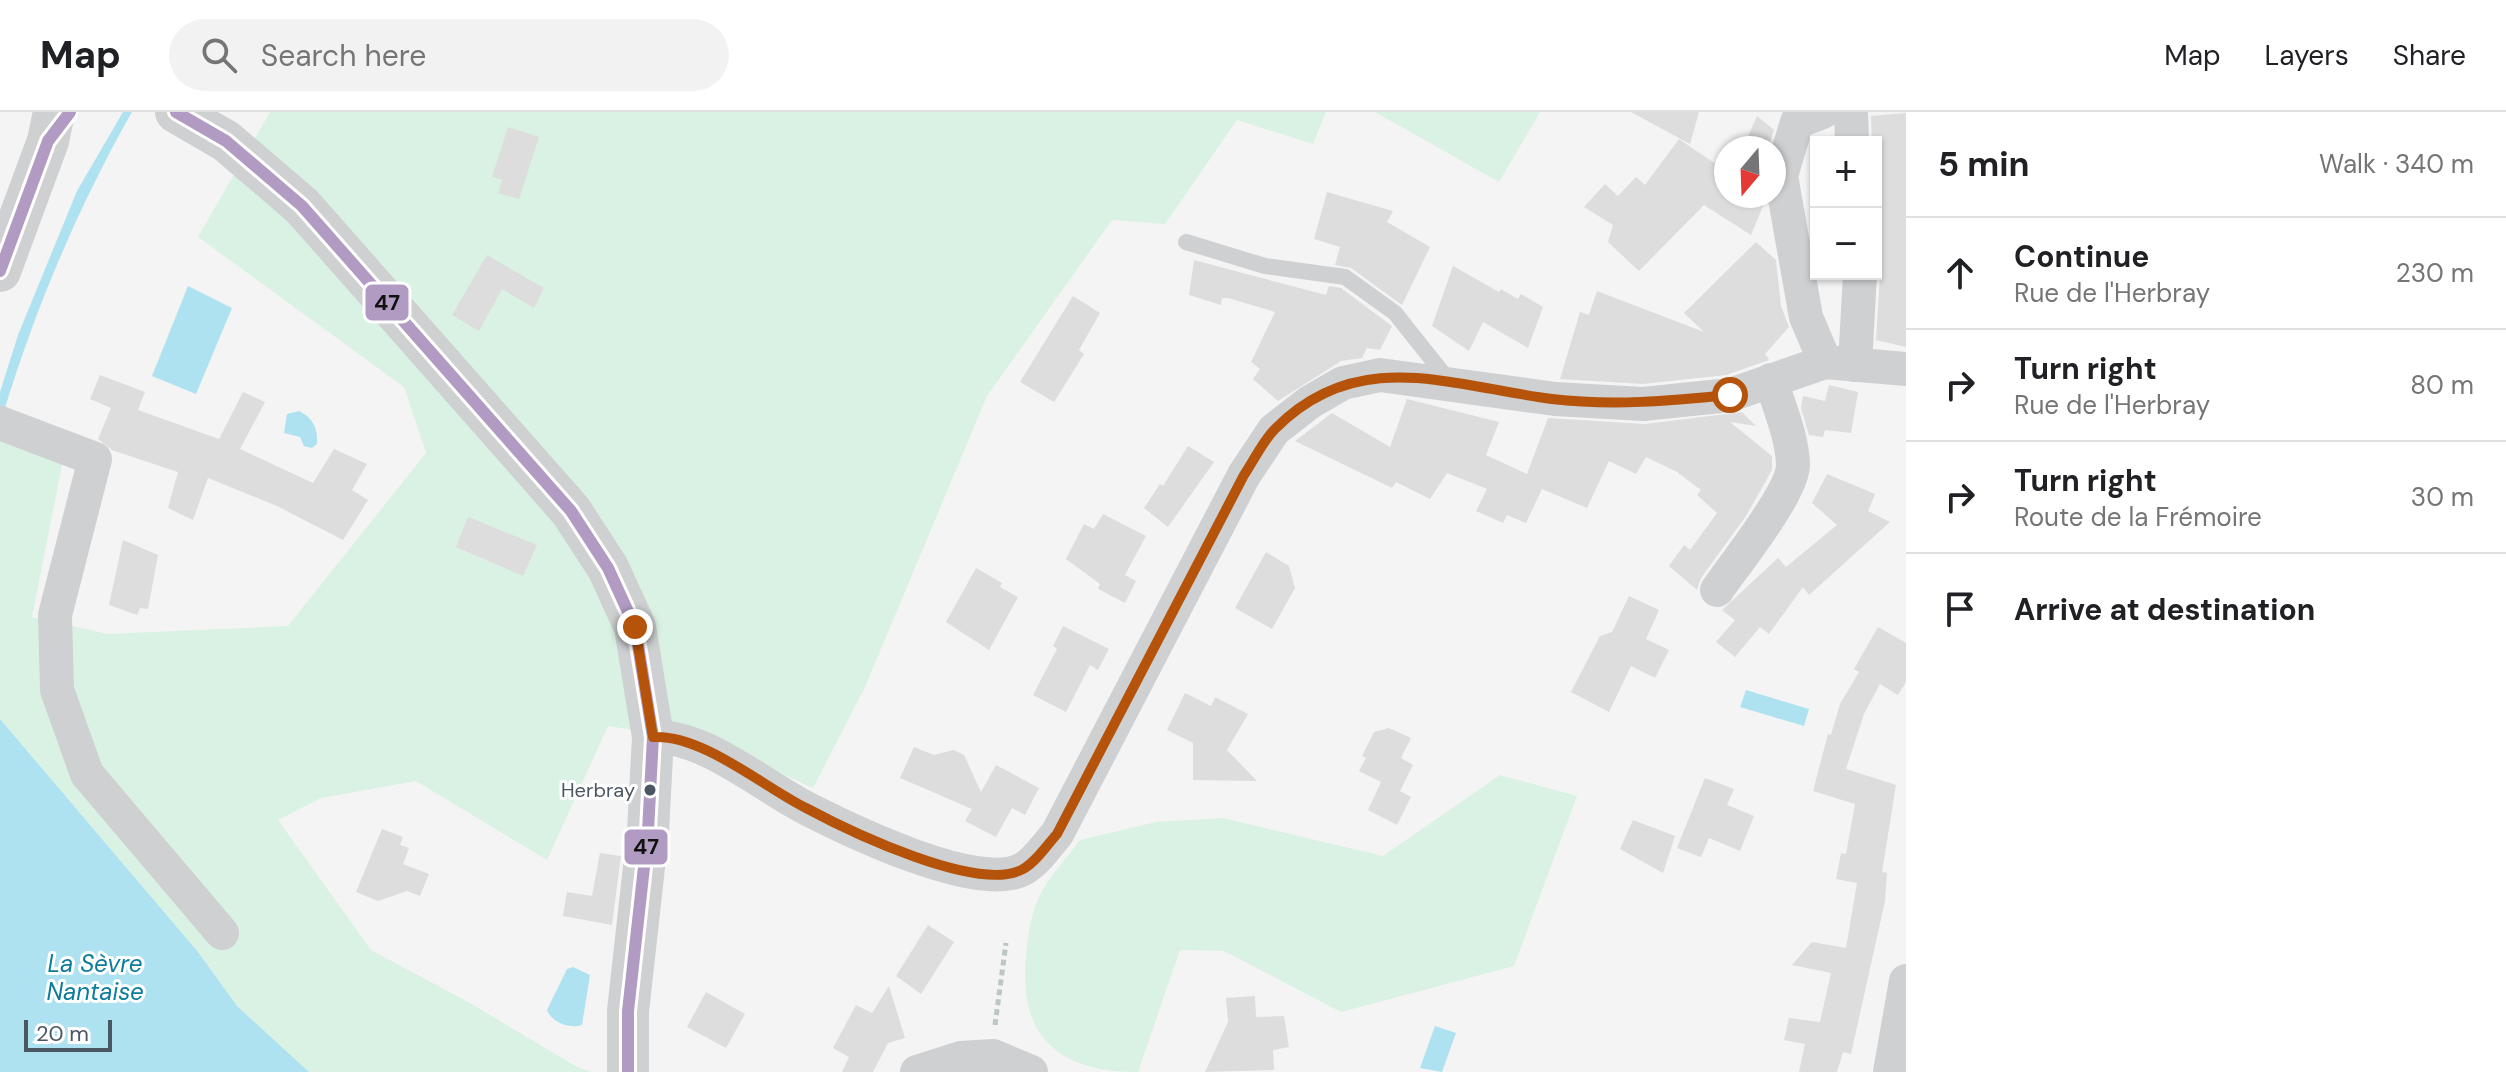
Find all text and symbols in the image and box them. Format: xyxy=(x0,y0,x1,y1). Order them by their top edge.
search box xyxy=(169,19,729,91)
text: Map xyxy=(40,30,121,80)
icon: search xyxy=(197,33,241,77)
text: Search here xyxy=(261,36,426,75)
text: Map xyxy=(2164,37,2221,74)
text: Layers xyxy=(2265,37,2349,74)
text: Share xyxy=(2393,37,2466,74)
north arrow xyxy=(1714,136,1786,208)
map controls xyxy=(1810,136,1882,280)
button: + xyxy=(1810,136,1882,208)
text: 5 min xyxy=(1938,142,2029,187)
text: Walk · 340 m xyxy=(2319,147,2474,181)
button: − xyxy=(1810,208,1882,280)
text: Continue xyxy=(2014,237,2149,276)
icon: ahead xyxy=(1938,251,1982,295)
text: 230 m xyxy=(2396,256,2474,290)
text: Rue de l'Herbray xyxy=(2014,276,2210,310)
line badge: 47 xyxy=(364,283,410,322)
text: 47 xyxy=(374,288,400,317)
text: Turn right xyxy=(2014,349,2157,388)
icon: right xyxy=(1938,363,1982,407)
text: 80 m xyxy=(2410,368,2474,402)
route start xyxy=(1712,377,1748,413)
text: Rue de l'Herbray xyxy=(2014,388,2210,422)
text: Turn right xyxy=(2014,461,2157,500)
icon: right xyxy=(1938,475,1982,519)
text: 30 m xyxy=(2411,480,2474,514)
text: Route de la Frémoire xyxy=(2014,500,2262,534)
icon: arrive xyxy=(1938,587,1982,631)
text: Arrive at destination xyxy=(2014,590,2315,629)
route end xyxy=(617,609,653,645)
place label: Herbray xyxy=(561,777,635,803)
marker: Herbray xyxy=(642,782,658,798)
line badge: 47 xyxy=(623,828,669,866)
text: 47 xyxy=(633,832,659,861)
water label: La Sèvre Nantaise xyxy=(46,948,144,1007)
scale bar xyxy=(24,1016,112,1052)
text: 20 m xyxy=(36,1019,89,1048)

